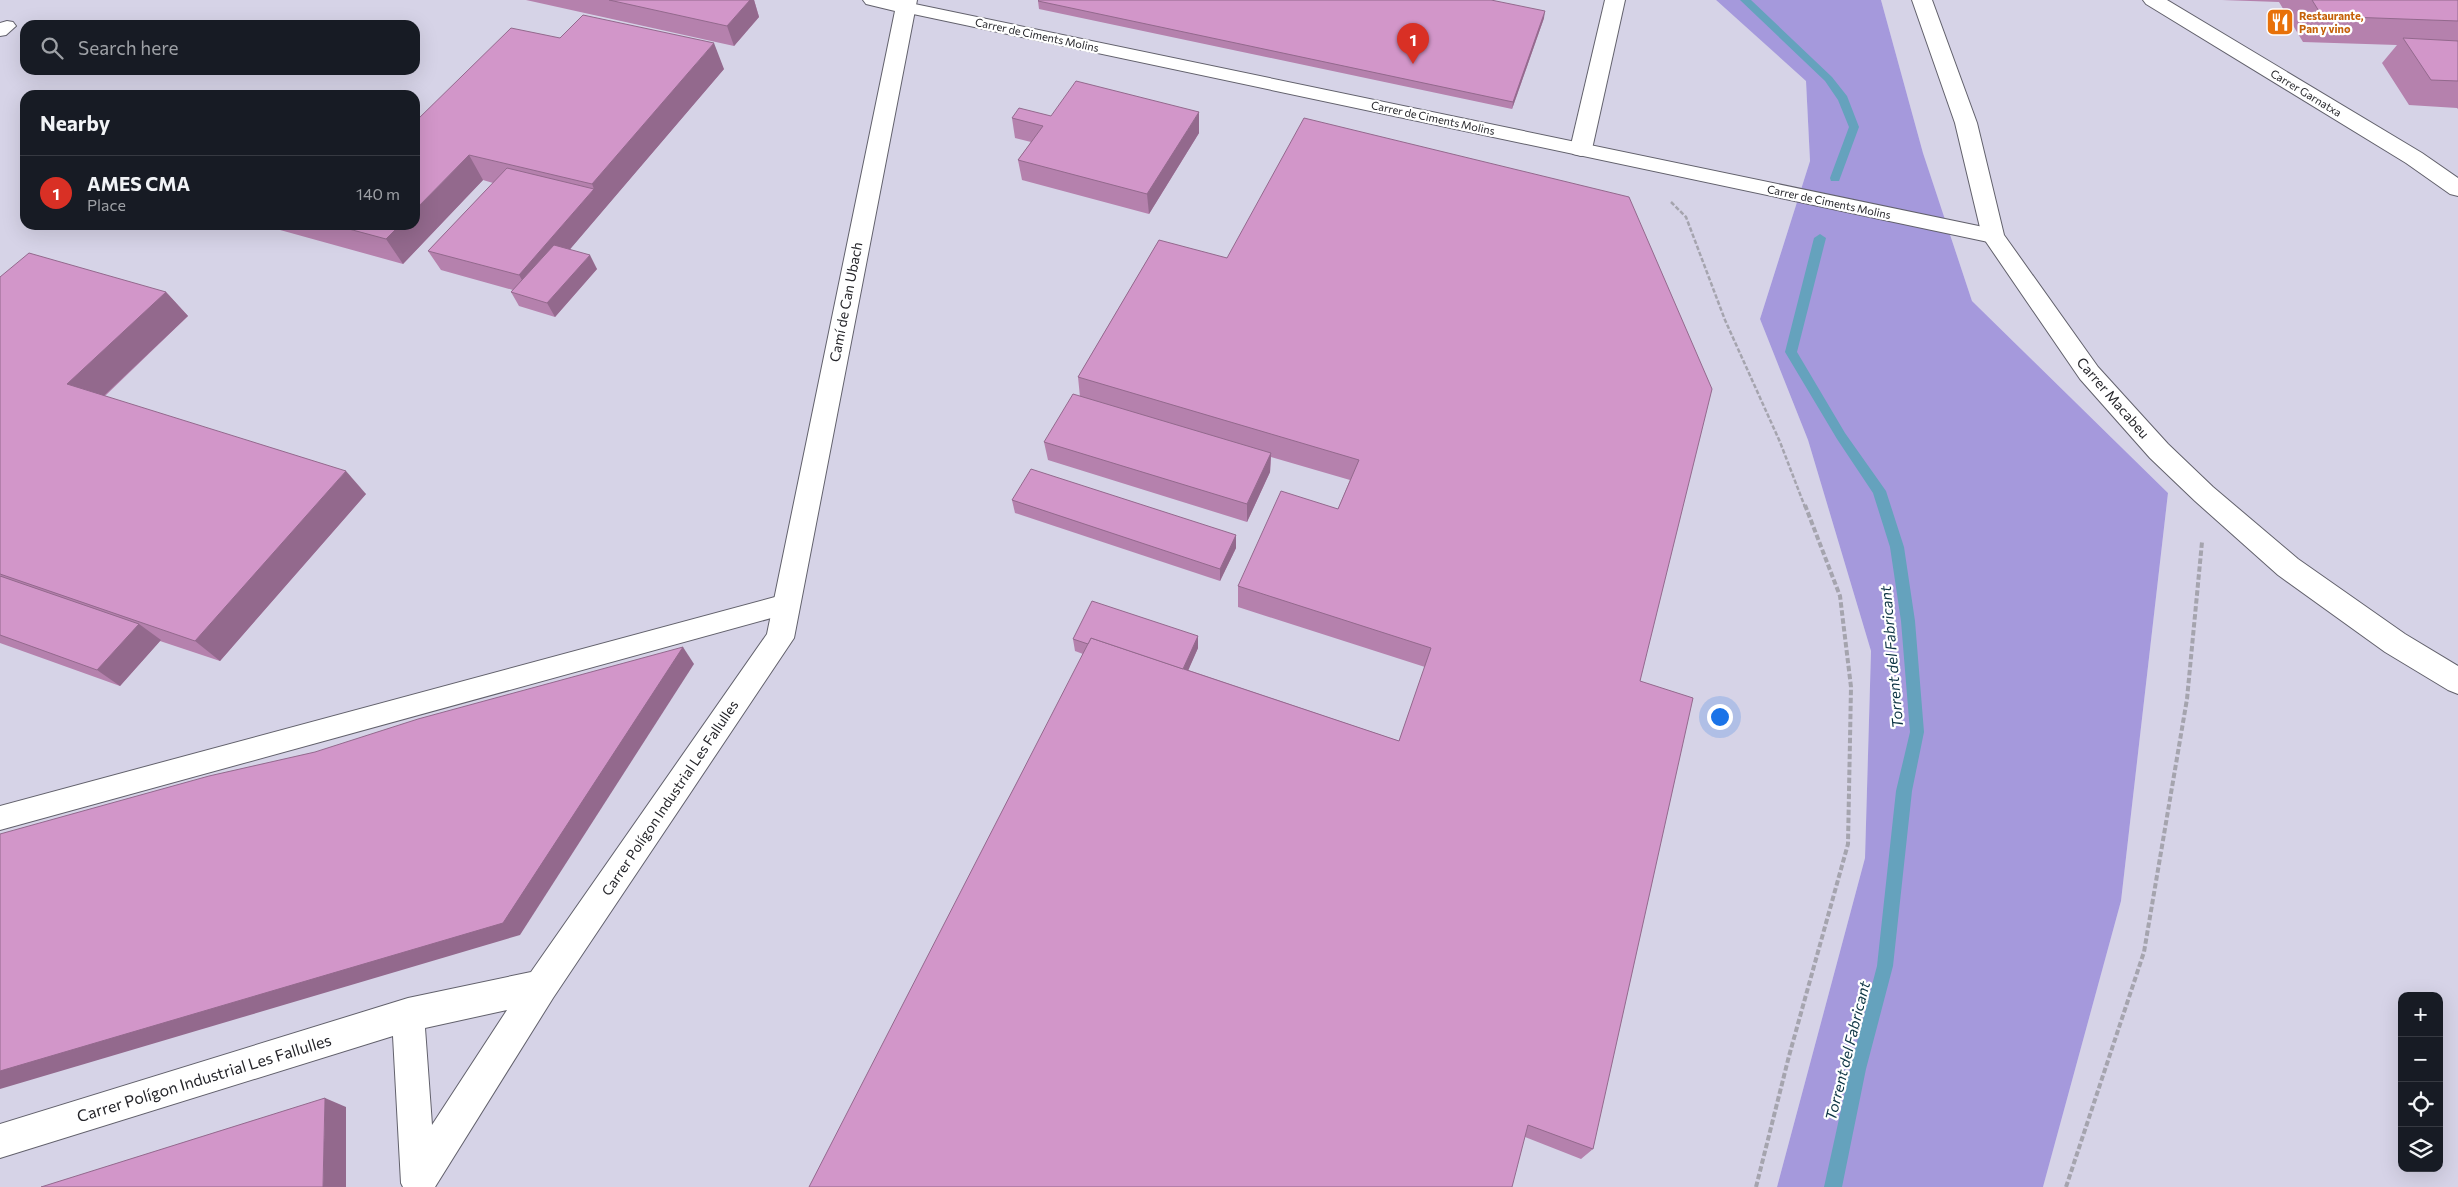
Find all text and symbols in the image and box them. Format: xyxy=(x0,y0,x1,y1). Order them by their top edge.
restaurant icon: Restaurante, Pan y vino xyxy=(2265,7,2295,37)
place label: Restaurante, Pan y vino xyxy=(2299,9,2364,35)
street label: Carrer de Ciments Molins xyxy=(974,15,1100,54)
search box xyxy=(20,20,420,75)
pin: 1 xyxy=(1397,23,1429,64)
icon: search xyxy=(38,34,66,62)
text: Search here xyxy=(78,36,178,59)
street label: Carrer Garnatxa xyxy=(2268,66,2344,119)
street label: Carrer de Ciments Molins xyxy=(1370,98,1496,137)
text: Nearby xyxy=(40,110,110,135)
text: AMES CMA xyxy=(87,172,190,195)
street label: Carrer de Ciments Molins xyxy=(1766,182,1892,221)
text: 1 xyxy=(52,184,60,203)
text: 140 m xyxy=(356,184,400,203)
text: Place xyxy=(87,195,126,214)
street label: Camí de Can Ubach xyxy=(826,240,865,363)
street label: Carrer Macabeu xyxy=(2074,354,2153,442)
water label: Torrent del Fabricant xyxy=(1876,584,1906,729)
street label: Carrer Polígon Industrial Les Fallulles xyxy=(598,697,742,899)
your location xyxy=(1707,704,1733,730)
water label: Torrent del Fabricant xyxy=(1821,978,1873,1122)
map controls xyxy=(2398,992,2443,1172)
button: + xyxy=(2398,992,2443,1037)
street label: Carrer Polígon Industrial Les Fallulles xyxy=(74,1030,333,1125)
button: − xyxy=(2398,1037,2443,1082)
button: locate xyxy=(2398,1082,2443,1127)
button: layers xyxy=(2398,1127,2443,1172)

